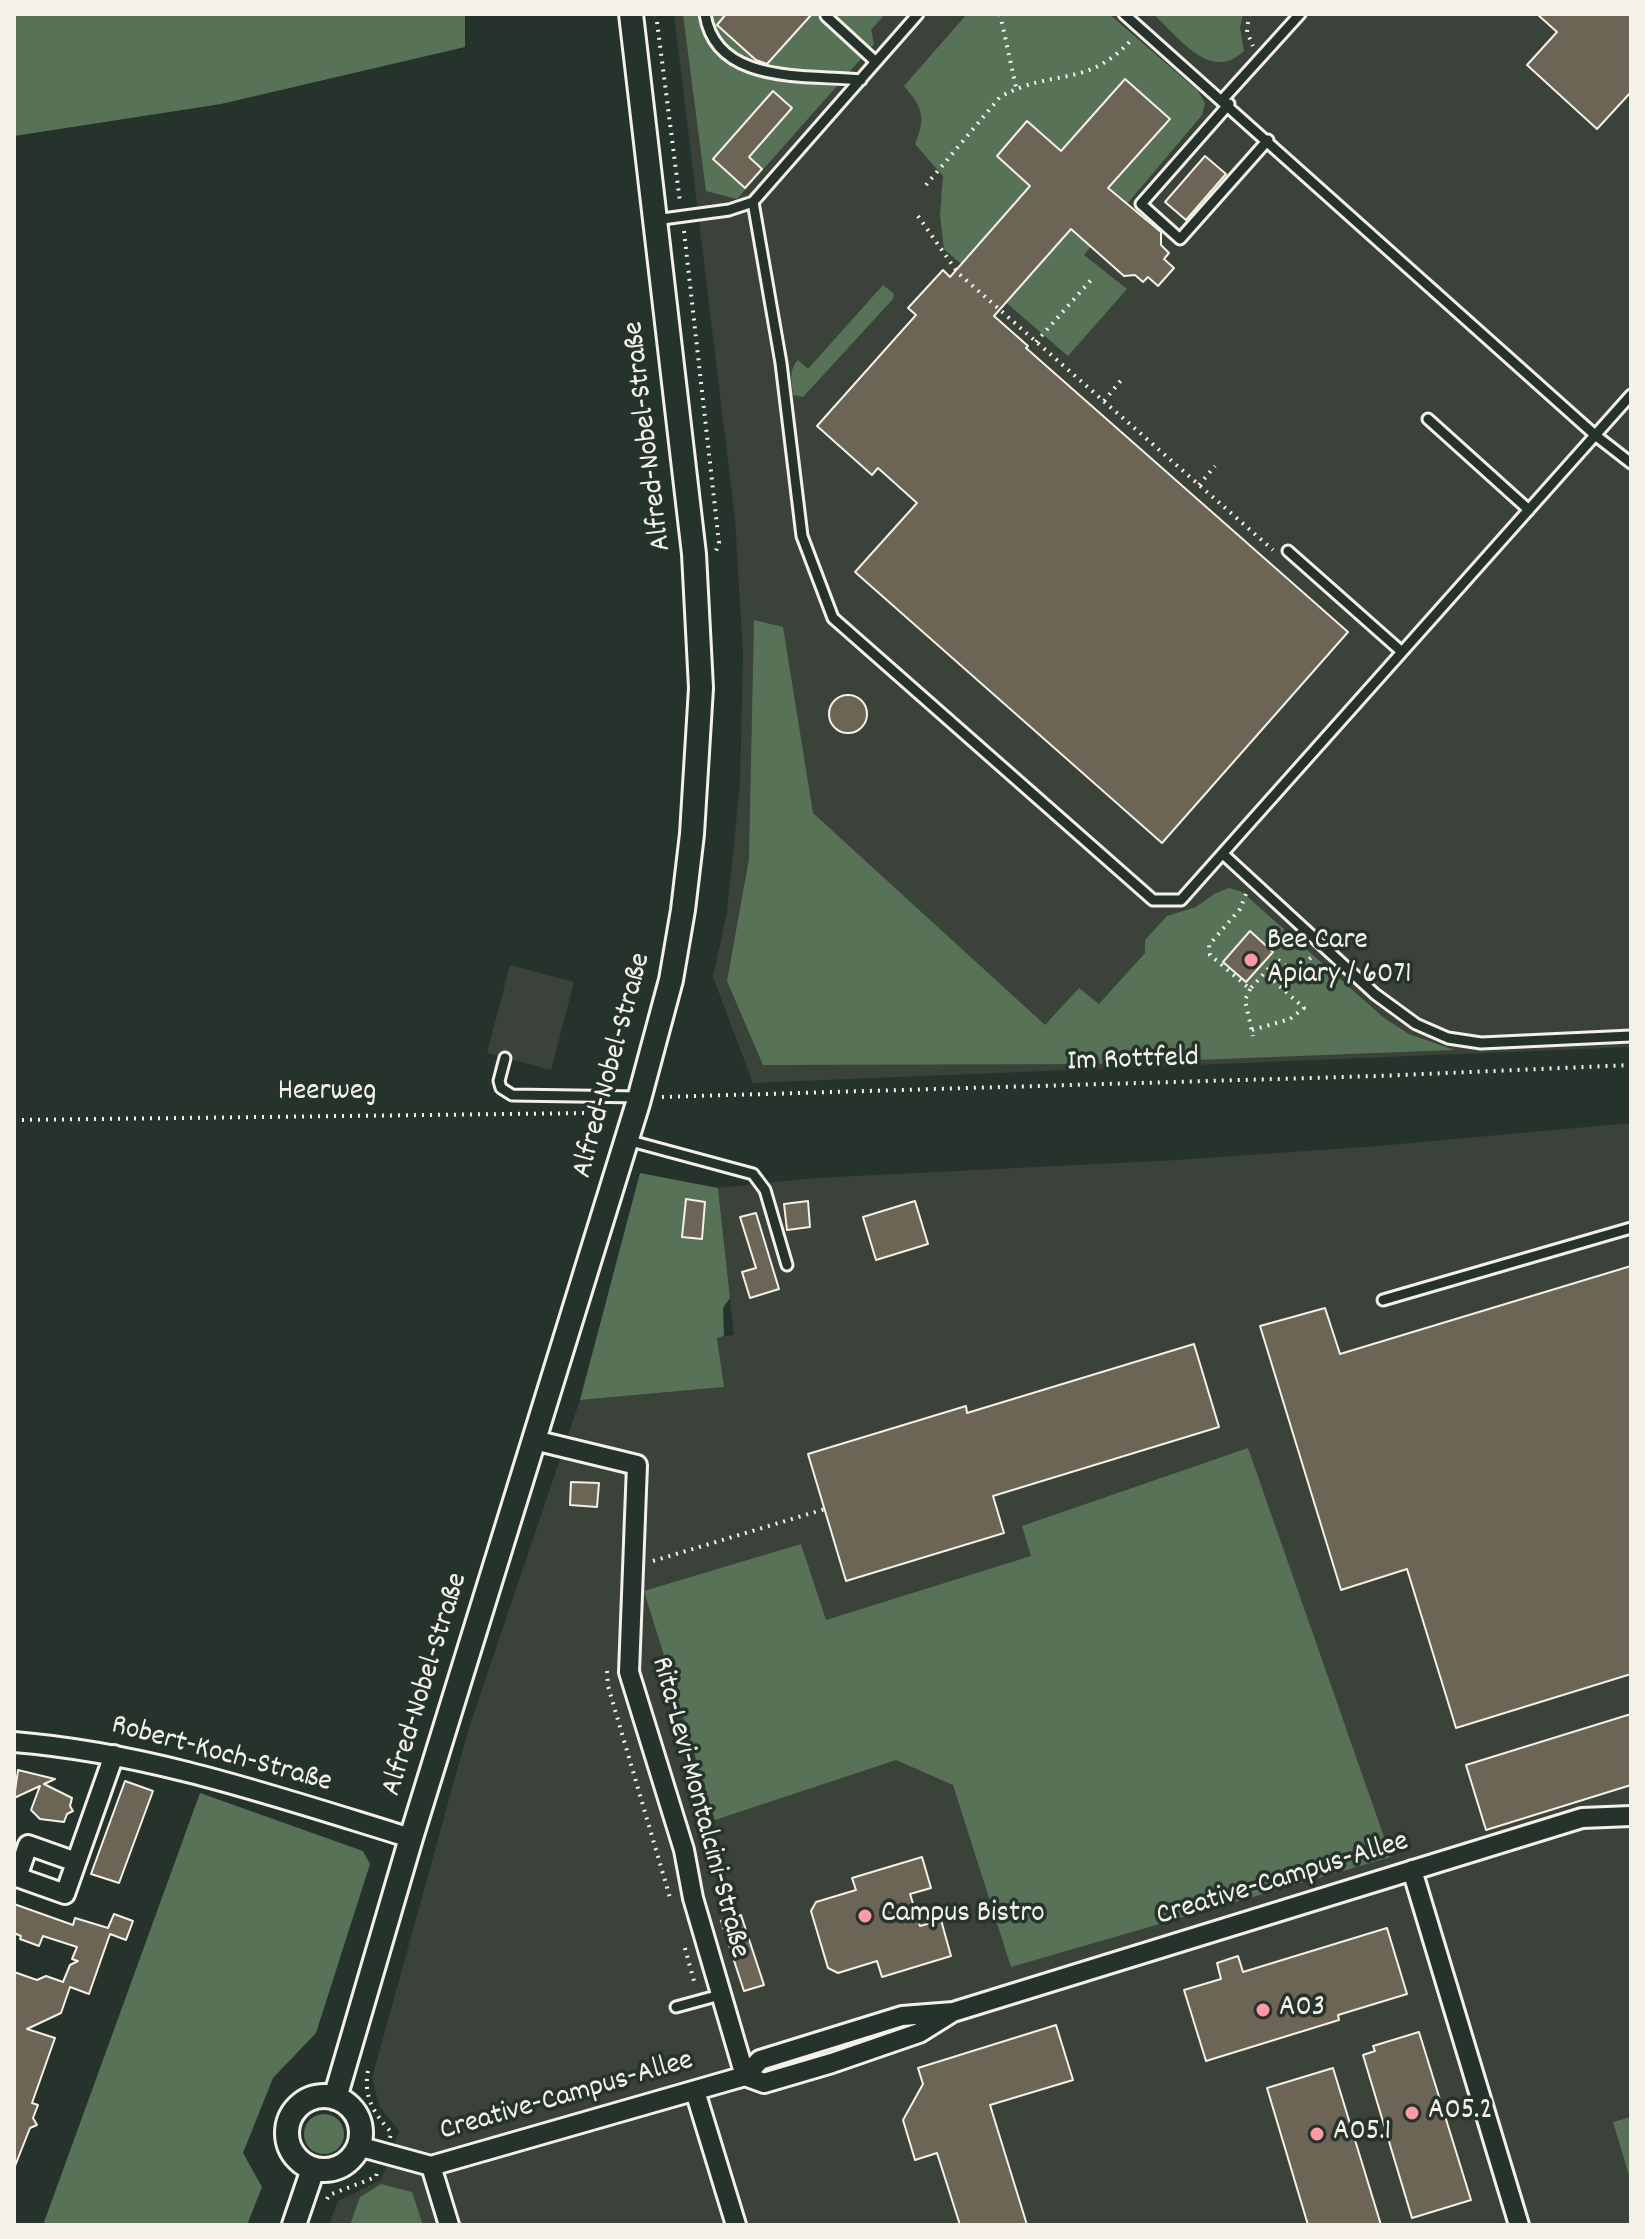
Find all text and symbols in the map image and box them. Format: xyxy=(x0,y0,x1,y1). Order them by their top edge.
street label: Alfred-Nobel-Straße xyxy=(618,319,682,553)
place label: Bee Care Apiary / 6071 xyxy=(1267,925,1411,996)
street label: Alfred-Nobel-Straße xyxy=(567,950,661,1182)
marker: Bee Care Apiary / 6071 xyxy=(1242,951,1260,969)
street label: Im Rottfeld xyxy=(1066,1042,1200,1082)
street label: Heerweg xyxy=(278,1076,376,1112)
street label: Alfred-Nobel-Straße xyxy=(376,1569,478,1801)
street label: Rita-Levi-Montalcini-Straße xyxy=(640,1653,756,1963)
street label: Robert-Koch-Straße xyxy=(107,1709,335,1803)
street label: Creative-Campus-Allee xyxy=(1152,1825,1414,1937)
place label: Campus Bistro xyxy=(881,1898,1045,1934)
marker: Campus Bistro xyxy=(856,1907,874,1925)
place label: A03 xyxy=(1279,1992,1325,2028)
marker: A03 xyxy=(1254,2001,1272,2019)
street label: Creative-Campus-Allee xyxy=(436,2045,698,2151)
place label: A05.2 xyxy=(1428,2095,1493,2131)
marker: A05.2 xyxy=(1403,2104,1421,2122)
place label: A05.1 xyxy=(1333,2116,1391,2152)
marker: A05.1 xyxy=(1308,2125,1326,2143)

